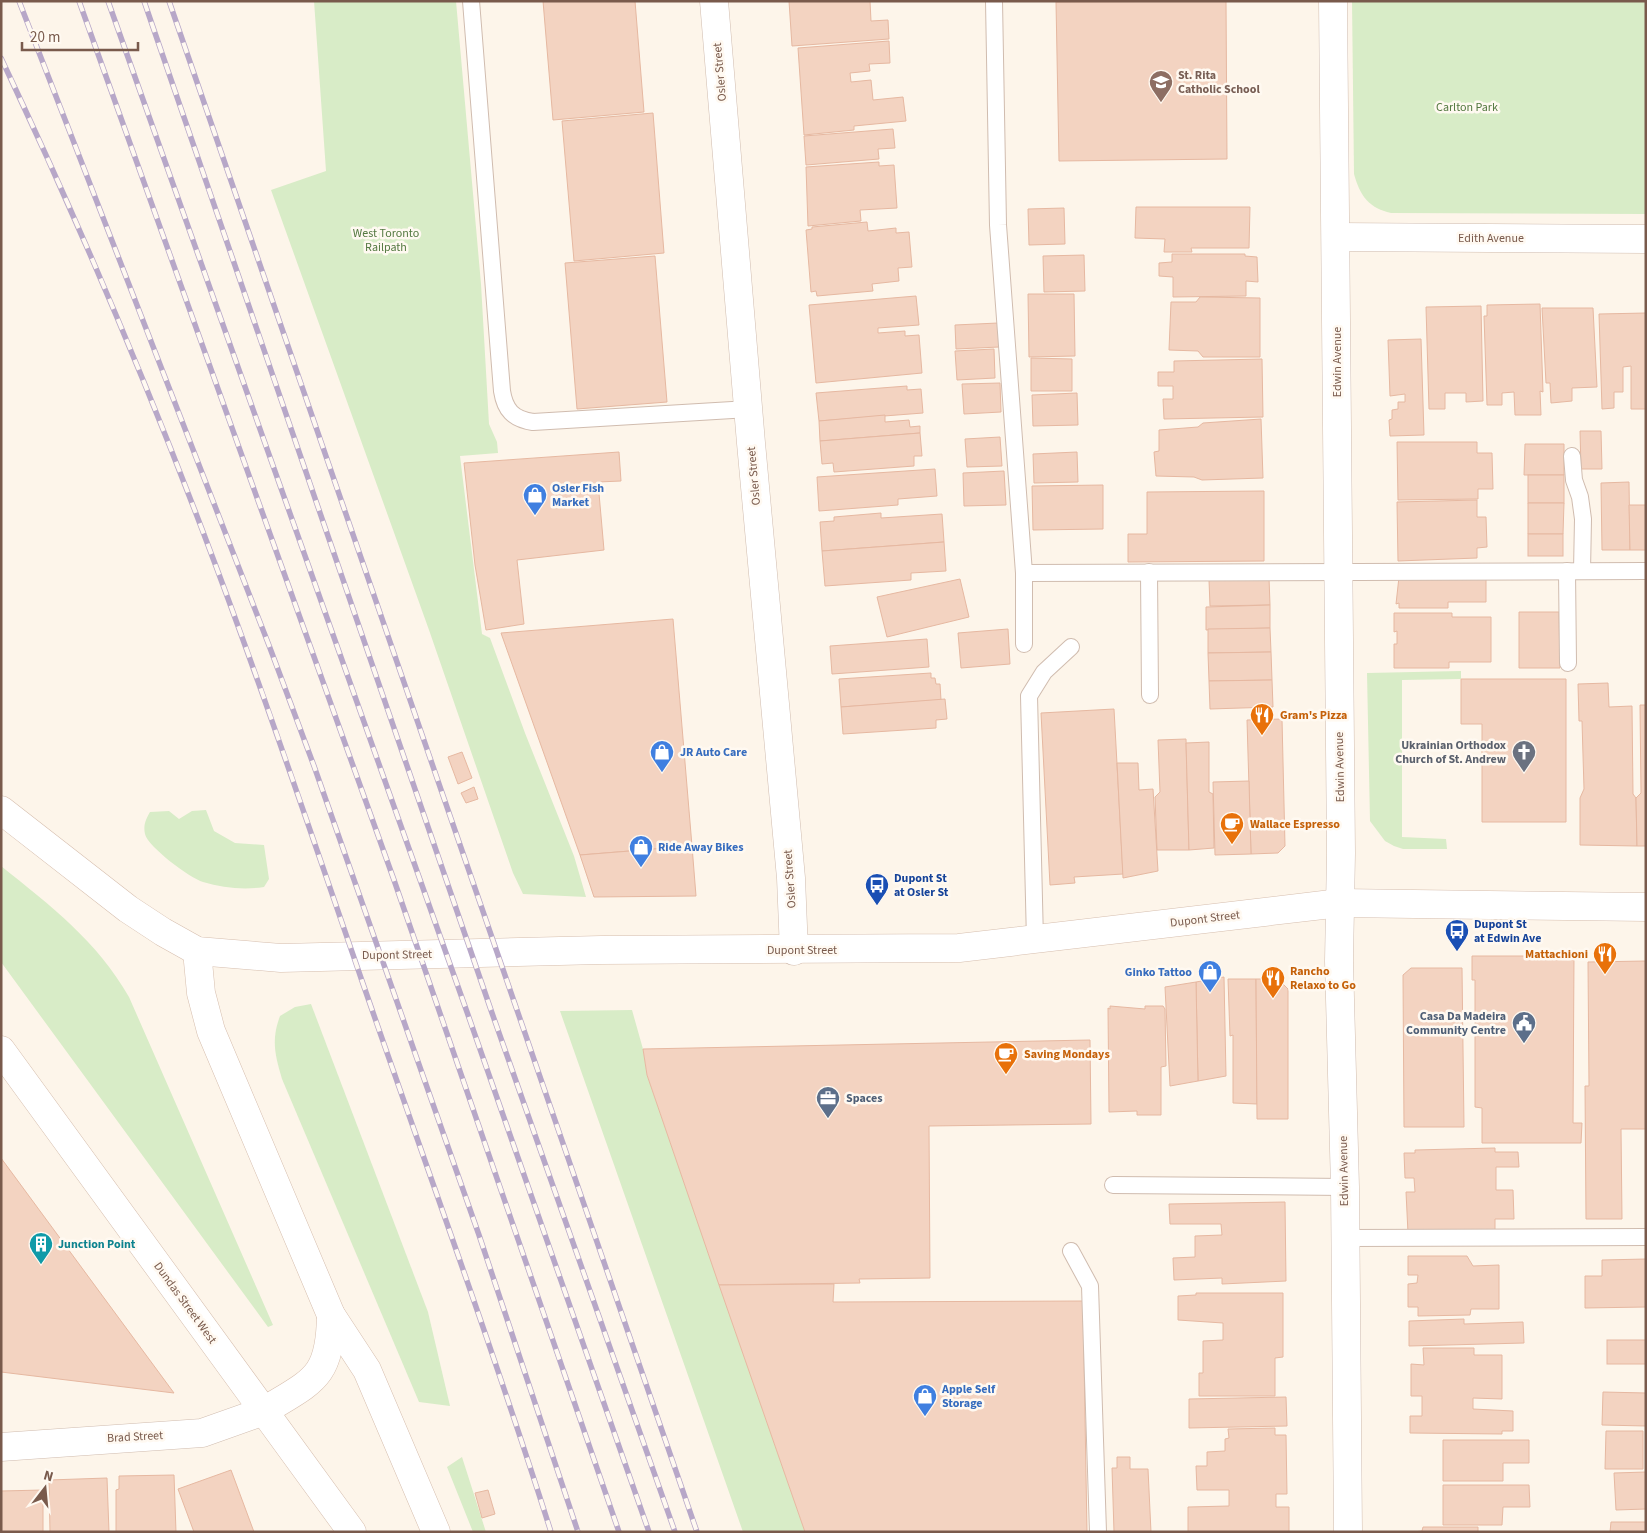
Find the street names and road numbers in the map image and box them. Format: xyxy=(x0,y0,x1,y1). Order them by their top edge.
street label: Osler Street xyxy=(709,42,731,102)
street label: Edith Avenue xyxy=(1458,230,1524,247)
street label: Edwin Avenue xyxy=(1329,327,1346,397)
street label: Osler Street xyxy=(743,446,765,506)
street label: Edwin Avenue xyxy=(1331,732,1349,802)
street label: Osler Street xyxy=(779,849,801,909)
street label: Dupont Street xyxy=(1169,906,1241,932)
street label: Dupont Street xyxy=(767,942,837,959)
street label: Dupont Street xyxy=(362,946,432,964)
street label: Edwin Avenue xyxy=(1335,1136,1353,1206)
street label: Dundas Street West xyxy=(150,1259,220,1347)
street label: Brad Street xyxy=(107,1427,163,1447)

